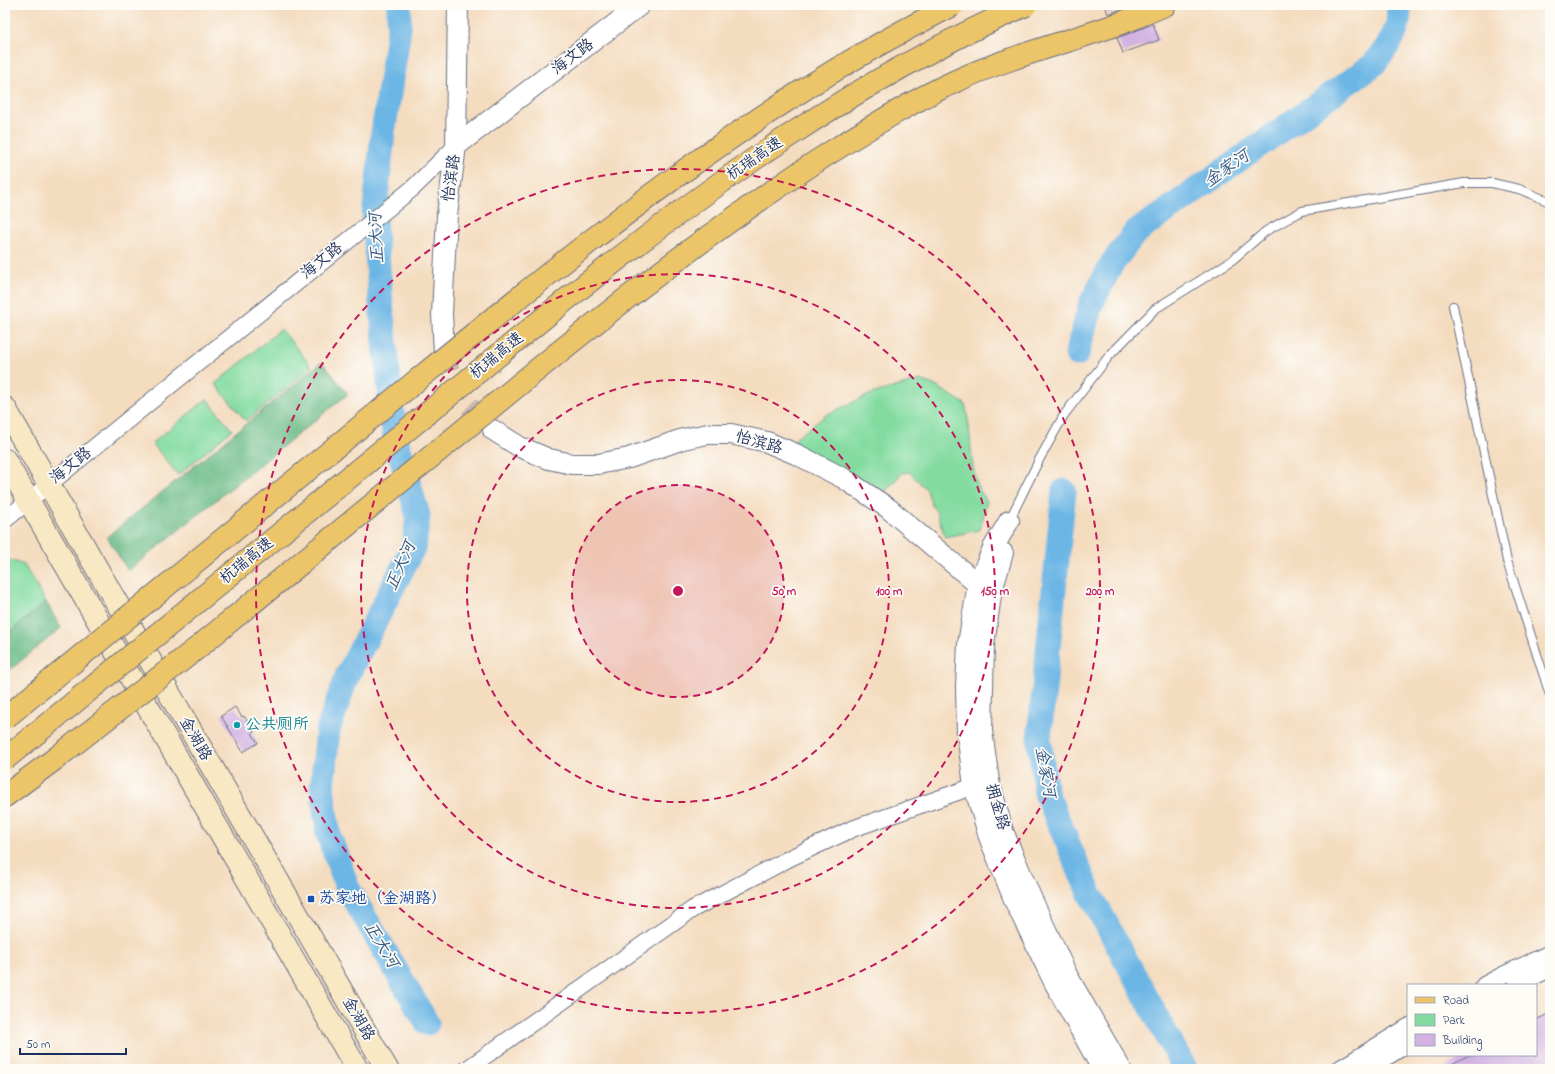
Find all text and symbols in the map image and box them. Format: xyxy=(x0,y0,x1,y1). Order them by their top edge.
street label: 海文路 xyxy=(547,33,599,81)
street label: 杭瑞高速 xyxy=(722,131,788,187)
water label: 金家河 xyxy=(1199,142,1258,194)
street label: 怡滨路 xyxy=(437,153,467,203)
water label: 正大河 xyxy=(363,209,391,264)
street label: 海文路 xyxy=(296,237,348,285)
street label: 杭瑞高速 xyxy=(465,327,529,385)
street label: 怡滨路 xyxy=(733,425,785,461)
street label: 海文路 xyxy=(45,442,97,490)
street label: 杭瑞高速 xyxy=(215,532,279,590)
water label: 正大河 xyxy=(379,535,424,594)
text: 50 m xyxy=(772,583,797,601)
text: 100 m xyxy=(876,583,903,601)
text: 150 m xyxy=(981,583,1010,601)
text: 200 m xyxy=(1085,583,1115,601)
centre of rings xyxy=(671,584,685,598)
street label: 金湖路 xyxy=(173,712,217,766)
place label: 公共厕所 xyxy=(245,713,309,737)
marker: 公共厕所 xyxy=(232,720,242,730)
water label: 金家河 xyxy=(1028,745,1062,802)
street label: 拥金路 xyxy=(979,781,1015,833)
place label: 苏家地（金湖路） xyxy=(319,887,447,911)
marker: 苏家地（金湖路） xyxy=(306,894,316,904)
water label: 正大河 xyxy=(357,917,406,976)
legend xyxy=(1407,984,1537,1056)
street label: 金湖路 xyxy=(336,992,380,1046)
text: Road xyxy=(1443,992,1469,1010)
text: Park xyxy=(1443,1012,1465,1030)
scale bar xyxy=(20,1030,126,1056)
text: Building xyxy=(1442,1032,1482,1051)
text: 50 m xyxy=(26,1036,50,1054)

